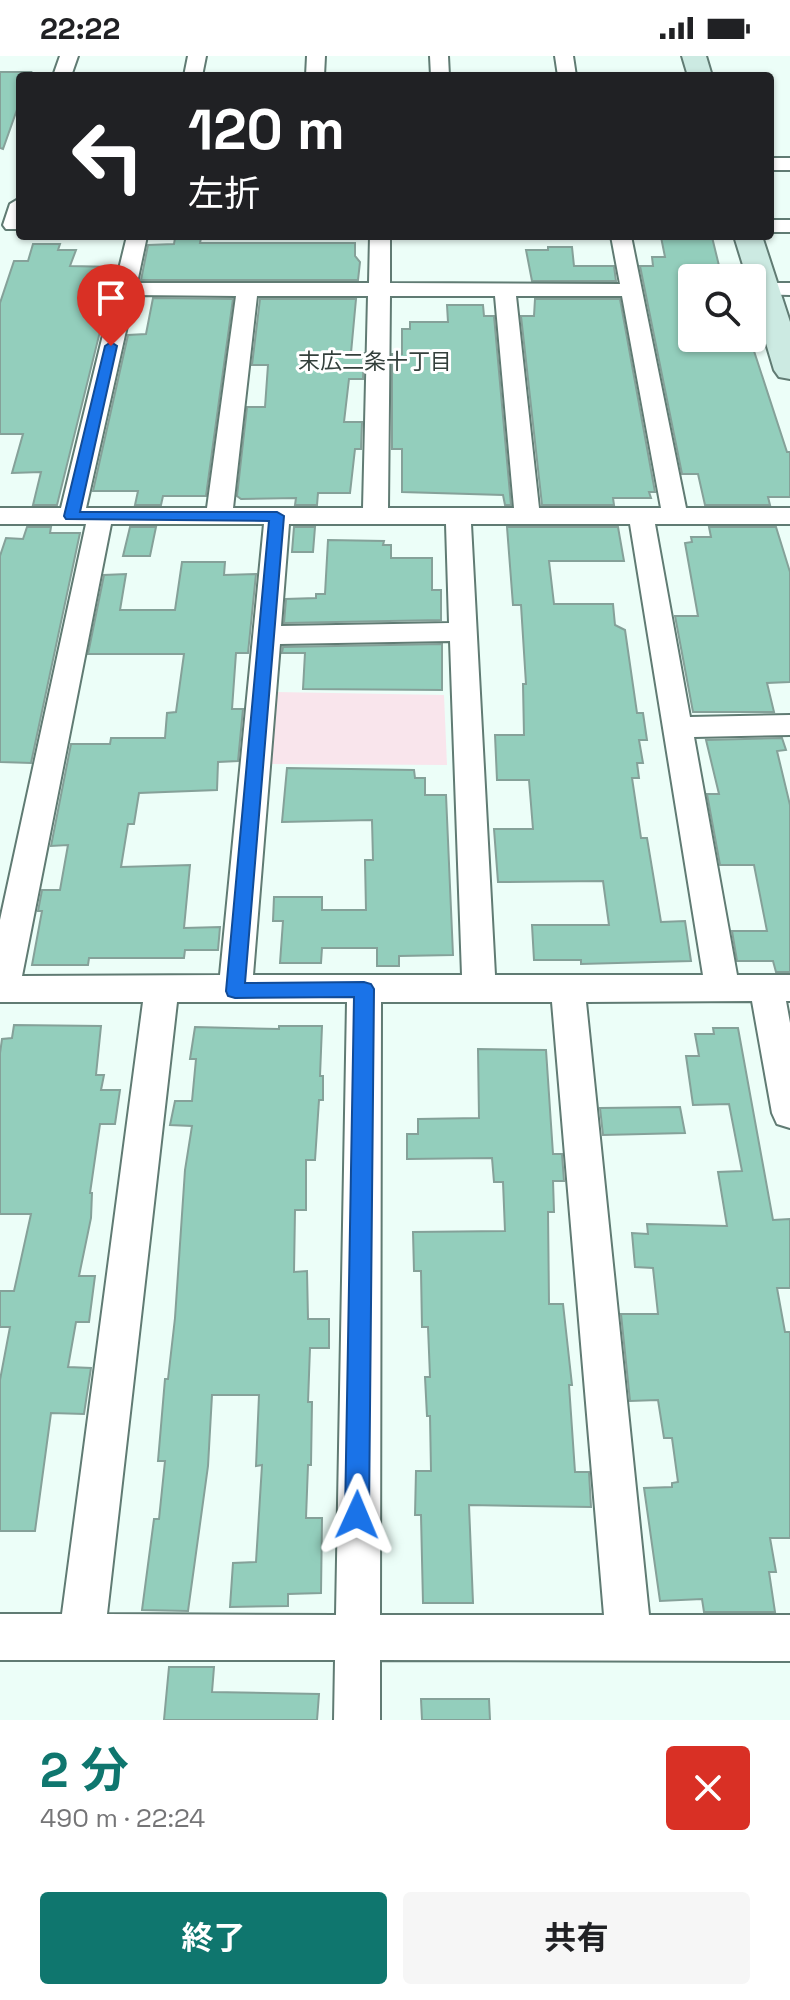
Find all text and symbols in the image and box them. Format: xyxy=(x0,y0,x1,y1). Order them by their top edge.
text: 22:22 xyxy=(40,9,120,48)
text: 120 m xyxy=(188,94,345,165)
icon: left xyxy=(56,104,160,208)
text: 左折 xyxy=(188,171,260,217)
pin xyxy=(77,264,145,346)
map controls xyxy=(678,264,766,352)
button: search xyxy=(678,264,766,352)
icon: arrive xyxy=(89,276,133,320)
district label: 末広二条十丁目 xyxy=(298,347,452,375)
position arrow xyxy=(315,1473,399,1557)
text: 2 分 xyxy=(40,1740,129,1801)
button: close xyxy=(666,1746,750,1830)
text: 490 m · 22:24 xyxy=(40,1801,205,1835)
button: 終了 xyxy=(40,1892,387,1984)
button: 共有 xyxy=(403,1892,750,1984)

